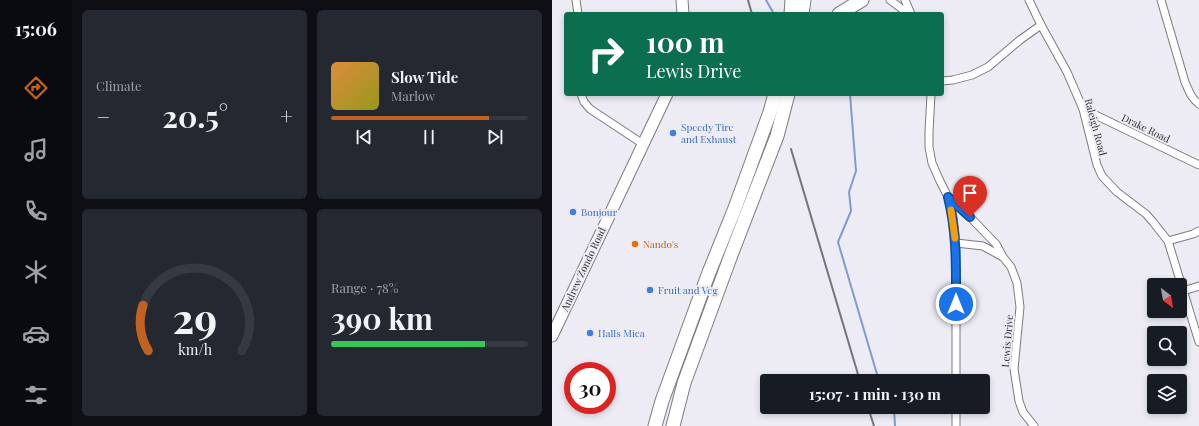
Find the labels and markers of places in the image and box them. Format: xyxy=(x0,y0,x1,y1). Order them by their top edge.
place label: Speedy Tire and Exhaust xyxy=(681,120,737,146)
marker: Speedy Tire and Exhaust xyxy=(668,128,678,138)
pin xyxy=(953,176,987,217)
place label: Bonjour xyxy=(581,205,618,219)
marker: Bonjour xyxy=(568,207,578,217)
place label: Nando's xyxy=(643,237,678,251)
marker: Nando's xyxy=(630,239,640,249)
place label: Fruit and Veg xyxy=(658,283,718,297)
marker: Fruit and Veg xyxy=(645,285,655,295)
place label: Halls Mica xyxy=(598,326,645,340)
marker: Halls Mica xyxy=(585,328,595,338)

